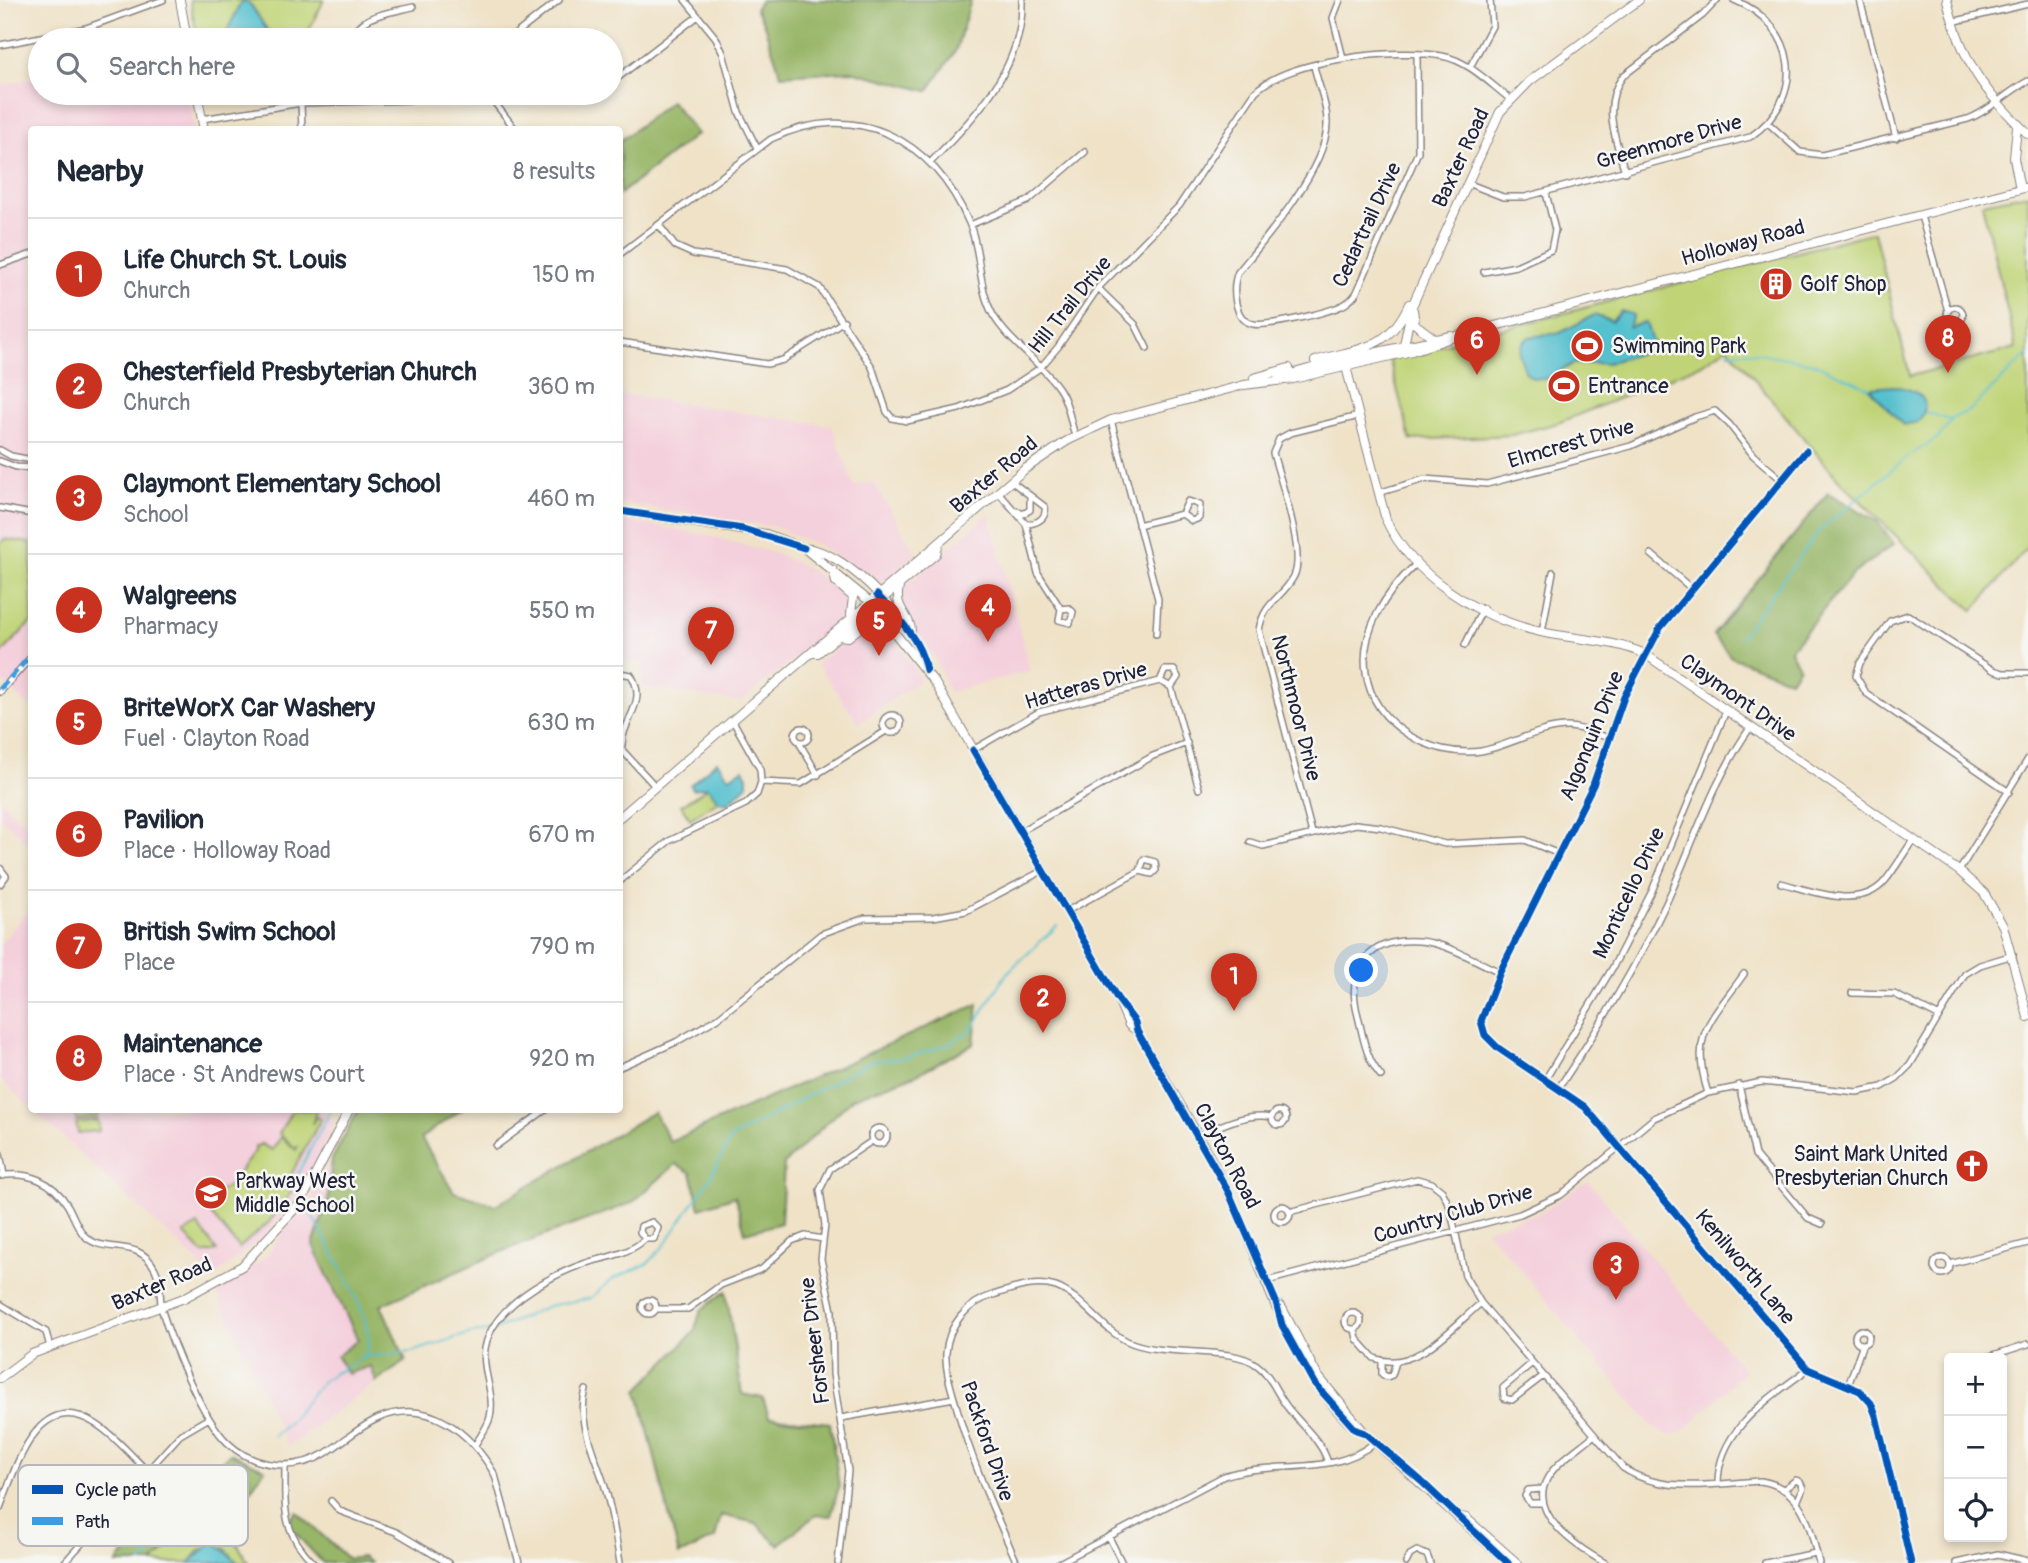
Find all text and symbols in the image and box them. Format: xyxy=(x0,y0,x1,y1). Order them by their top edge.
search box xyxy=(28,28,623,105)
icon: search xyxy=(52,48,90,86)
text: Search here xyxy=(108,51,235,83)
street label: Baxter Road xyxy=(1426,104,1496,212)
street label: Greenmore Drive xyxy=(1593,108,1745,176)
text: Nearby xyxy=(56,153,143,190)
text: 8 results xyxy=(513,157,595,186)
street label: Cedartrail Drive xyxy=(1326,158,1408,292)
street label: Holloway Road xyxy=(1678,214,1808,272)
text: Life Church St. Louis xyxy=(123,244,346,276)
street label: Hill Trail Drive xyxy=(1022,250,1118,359)
text: 1 xyxy=(75,260,84,289)
text: 150 m xyxy=(532,260,595,289)
building icon: Golf Shop xyxy=(1757,265,1795,303)
place label: Golf Shop xyxy=(1800,271,1887,298)
text: Church xyxy=(123,276,190,305)
pin: 8 xyxy=(1925,315,1971,373)
pin: 6 xyxy=(1454,317,1500,375)
sports icon: Swimming Park xyxy=(1568,327,1606,365)
place label: Swimming Park xyxy=(1612,333,1746,360)
text: Chesterfield Presbyterian Church xyxy=(123,356,477,388)
sports icon: Entrance xyxy=(1545,367,1583,405)
text: 2 xyxy=(73,372,85,401)
text: 360 m xyxy=(528,372,595,401)
place label: Entrance xyxy=(1588,373,1669,400)
text: Church xyxy=(123,388,190,417)
street label: Elmcrest Drive xyxy=(1505,413,1638,475)
street label: Baxter Road xyxy=(945,430,1043,520)
text: Claymont Elementary School xyxy=(123,468,441,500)
text: 3 xyxy=(73,484,85,513)
text: 460 m xyxy=(527,484,595,513)
text: School xyxy=(123,500,189,529)
text: Walgreens xyxy=(123,580,236,612)
pin: 4 xyxy=(965,584,1011,642)
text: 4 xyxy=(72,596,86,625)
text: 550 m xyxy=(529,596,595,625)
pin: 5 xyxy=(856,598,902,656)
pin: 7 xyxy=(688,607,734,665)
text: Pharmacy xyxy=(123,612,218,641)
street label: Northmoor Drive xyxy=(1265,632,1327,784)
street label: Claymont Drive xyxy=(1675,648,1802,748)
street label: Hatteras Drive xyxy=(1022,656,1151,716)
street label: Algonquin Drive xyxy=(1554,667,1630,805)
text: BriteWorX Car Washery xyxy=(123,692,375,724)
text: 5 xyxy=(73,708,85,737)
text: 630 m xyxy=(528,708,595,737)
text: Fuel · Clayton Road xyxy=(123,724,310,753)
text: Pavilion xyxy=(123,804,204,836)
text: 6 xyxy=(72,820,86,849)
text: 670 m xyxy=(529,820,595,849)
street label: Monticello Drive xyxy=(1587,822,1671,963)
text: Place · Holloway Road xyxy=(123,836,331,865)
text: British Swim School xyxy=(123,916,336,948)
text: 7 xyxy=(73,932,85,961)
text: 790 m xyxy=(530,932,595,961)
text: Place xyxy=(123,948,175,977)
pin: 1 xyxy=(1211,953,1257,1011)
your location xyxy=(1344,953,1378,987)
pin: 2 xyxy=(1020,975,1066,1033)
text: Maintenance xyxy=(123,1028,262,1060)
text: 8 xyxy=(73,1044,85,1073)
text: 920 m xyxy=(529,1044,595,1073)
text: Place · St Andrews Court xyxy=(123,1060,365,1089)
street label: Clayton Road xyxy=(1188,1098,1266,1214)
place label: Saint Mark United Presbyterian Church xyxy=(1774,1141,1948,1192)
church icon: Saint Mark United Presbyterian Church xyxy=(1953,1147,1991,1185)
place label: Parkway West Middle School xyxy=(235,1168,356,1219)
school or university icon: Parkway West Middle School xyxy=(192,1174,230,1212)
street label: Country Club Drive xyxy=(1370,1178,1536,1250)
street label: Kenilworth Lane xyxy=(1689,1204,1801,1331)
pin: 3 xyxy=(1593,1242,1639,1300)
street label: Baxter Road xyxy=(108,1251,216,1317)
street label: Forsheer Drive xyxy=(794,1276,836,1406)
map controls xyxy=(1944,1353,2007,1542)
button: + xyxy=(1944,1353,2007,1416)
street label: Packford Drive xyxy=(954,1377,1020,1505)
button: − xyxy=(1944,1416,2007,1479)
legend xyxy=(18,1465,248,1546)
text: Cycle path xyxy=(75,1478,156,1502)
button: locate xyxy=(1944,1479,2007,1542)
text: Path xyxy=(75,1510,110,1534)

